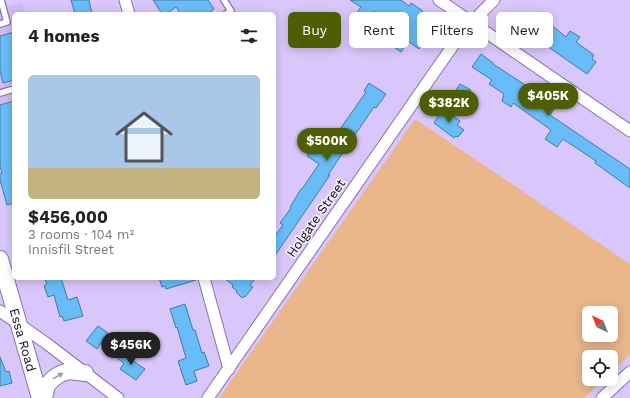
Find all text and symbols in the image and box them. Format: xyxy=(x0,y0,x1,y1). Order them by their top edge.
chip: Buy xyxy=(288,12,341,48)
chip: Rent xyxy=(349,12,409,48)
chip: Filters xyxy=(417,12,488,48)
chip: New xyxy=(496,12,553,48)
icon: filters xyxy=(238,25,260,47)
text: 4 homes xyxy=(28,26,99,46)
pin: $405K xyxy=(520,83,576,117)
text: $405K xyxy=(527,88,569,103)
pin: $382K xyxy=(421,90,477,124)
text: $382K xyxy=(429,95,469,110)
icon: home xyxy=(108,101,180,173)
pin: $500K xyxy=(299,128,355,162)
text: $500K xyxy=(306,133,348,148)
street label: Holgate Street xyxy=(284,176,349,260)
text: $456,000 xyxy=(28,207,108,227)
text: 3 rooms · 104 m² xyxy=(28,227,134,242)
text: Innisfil Street xyxy=(28,242,114,257)
street label: Essa Road xyxy=(7,306,39,373)
north arrow xyxy=(582,306,618,342)
map controls xyxy=(582,306,618,386)
pin: $456K xyxy=(103,332,159,366)
text: $456K xyxy=(110,337,152,352)
button: locate xyxy=(582,350,618,386)
one-way arrow xyxy=(52,373,64,380)

